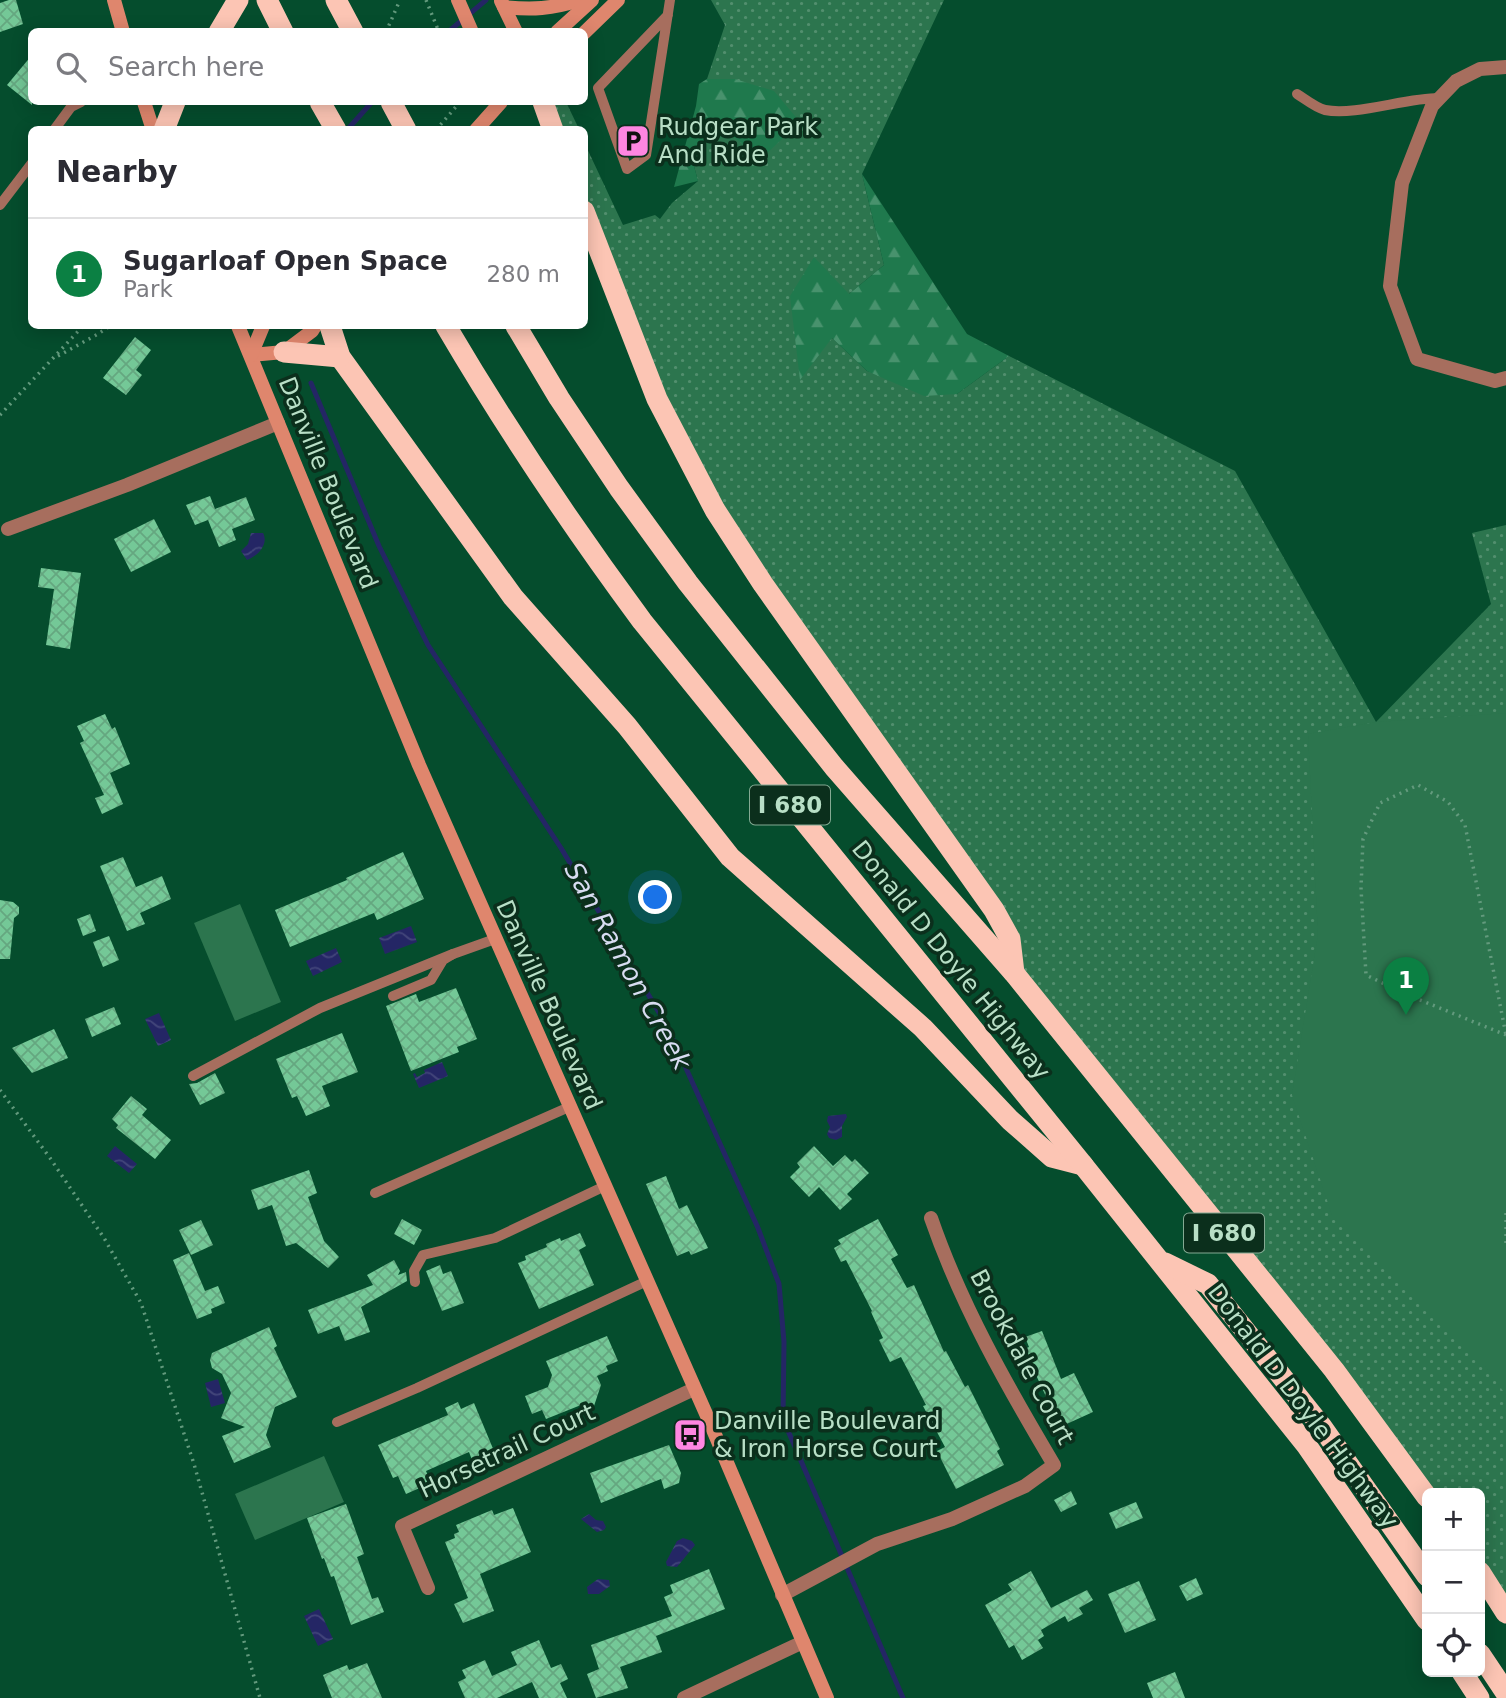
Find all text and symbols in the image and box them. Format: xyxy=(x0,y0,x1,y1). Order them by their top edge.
search box xyxy=(28,28,588,105)
icon: search xyxy=(52,48,90,86)
text: Search here xyxy=(108,52,264,82)
place label: Rudgear Park And Ride xyxy=(658,113,818,169)
parking icon: Rudgear Park And Ride xyxy=(614,122,652,160)
text: Nearby xyxy=(56,154,178,189)
text: Sugarloaf Open Space xyxy=(123,246,448,276)
text: 1 xyxy=(71,261,87,287)
text: 280 m xyxy=(486,261,560,287)
text: Park xyxy=(123,276,173,302)
street label: Danville Boulevard xyxy=(273,373,383,593)
road number: I 680 xyxy=(750,786,830,824)
street label: Donald D Doyle Highway xyxy=(846,835,1056,1085)
water label: San Ramon Creek xyxy=(558,857,698,1076)
your location xyxy=(638,880,672,914)
street label: Danville Boulevard xyxy=(490,896,608,1114)
pin: 1 xyxy=(1383,957,1429,1015)
road number: I 680 xyxy=(1184,1214,1264,1252)
street label: Brookdale Court xyxy=(964,1265,1080,1449)
street label: Donald D Doyle Highway xyxy=(1202,1278,1404,1534)
street label: Horsetrail Court xyxy=(415,1398,599,1504)
place label: Danville Boulevard & Iron Horse Court xyxy=(714,1407,940,1463)
bus stop icon: Danville Boulevard & Iron Horse Court xyxy=(671,1416,709,1454)
map controls xyxy=(1422,1488,1485,1677)
button: + xyxy=(1422,1488,1485,1551)
button: − xyxy=(1422,1551,1485,1614)
button: locate xyxy=(1422,1614,1485,1677)

